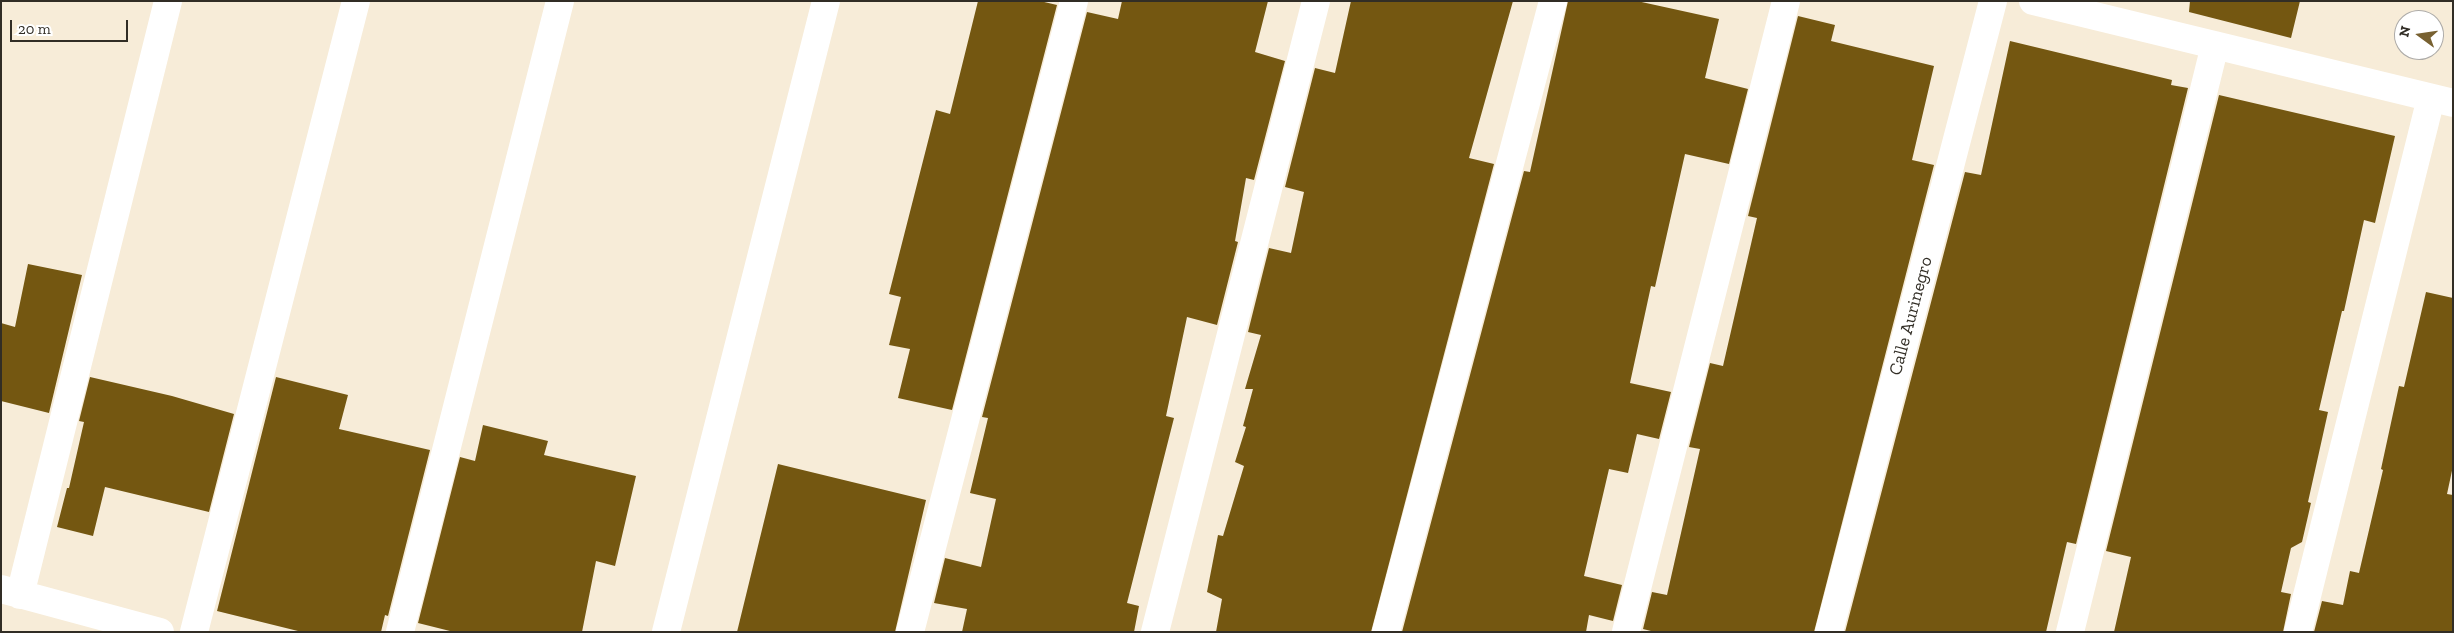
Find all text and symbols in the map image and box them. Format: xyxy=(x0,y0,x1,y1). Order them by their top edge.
scale bar xyxy=(12,10,130,42)
north arrow xyxy=(2394,10,2444,60)
text: 20 m xyxy=(18,20,51,38)
text: N xyxy=(2395,24,2414,39)
street label: Calle Aurinegro xyxy=(1885,254,1937,378)

